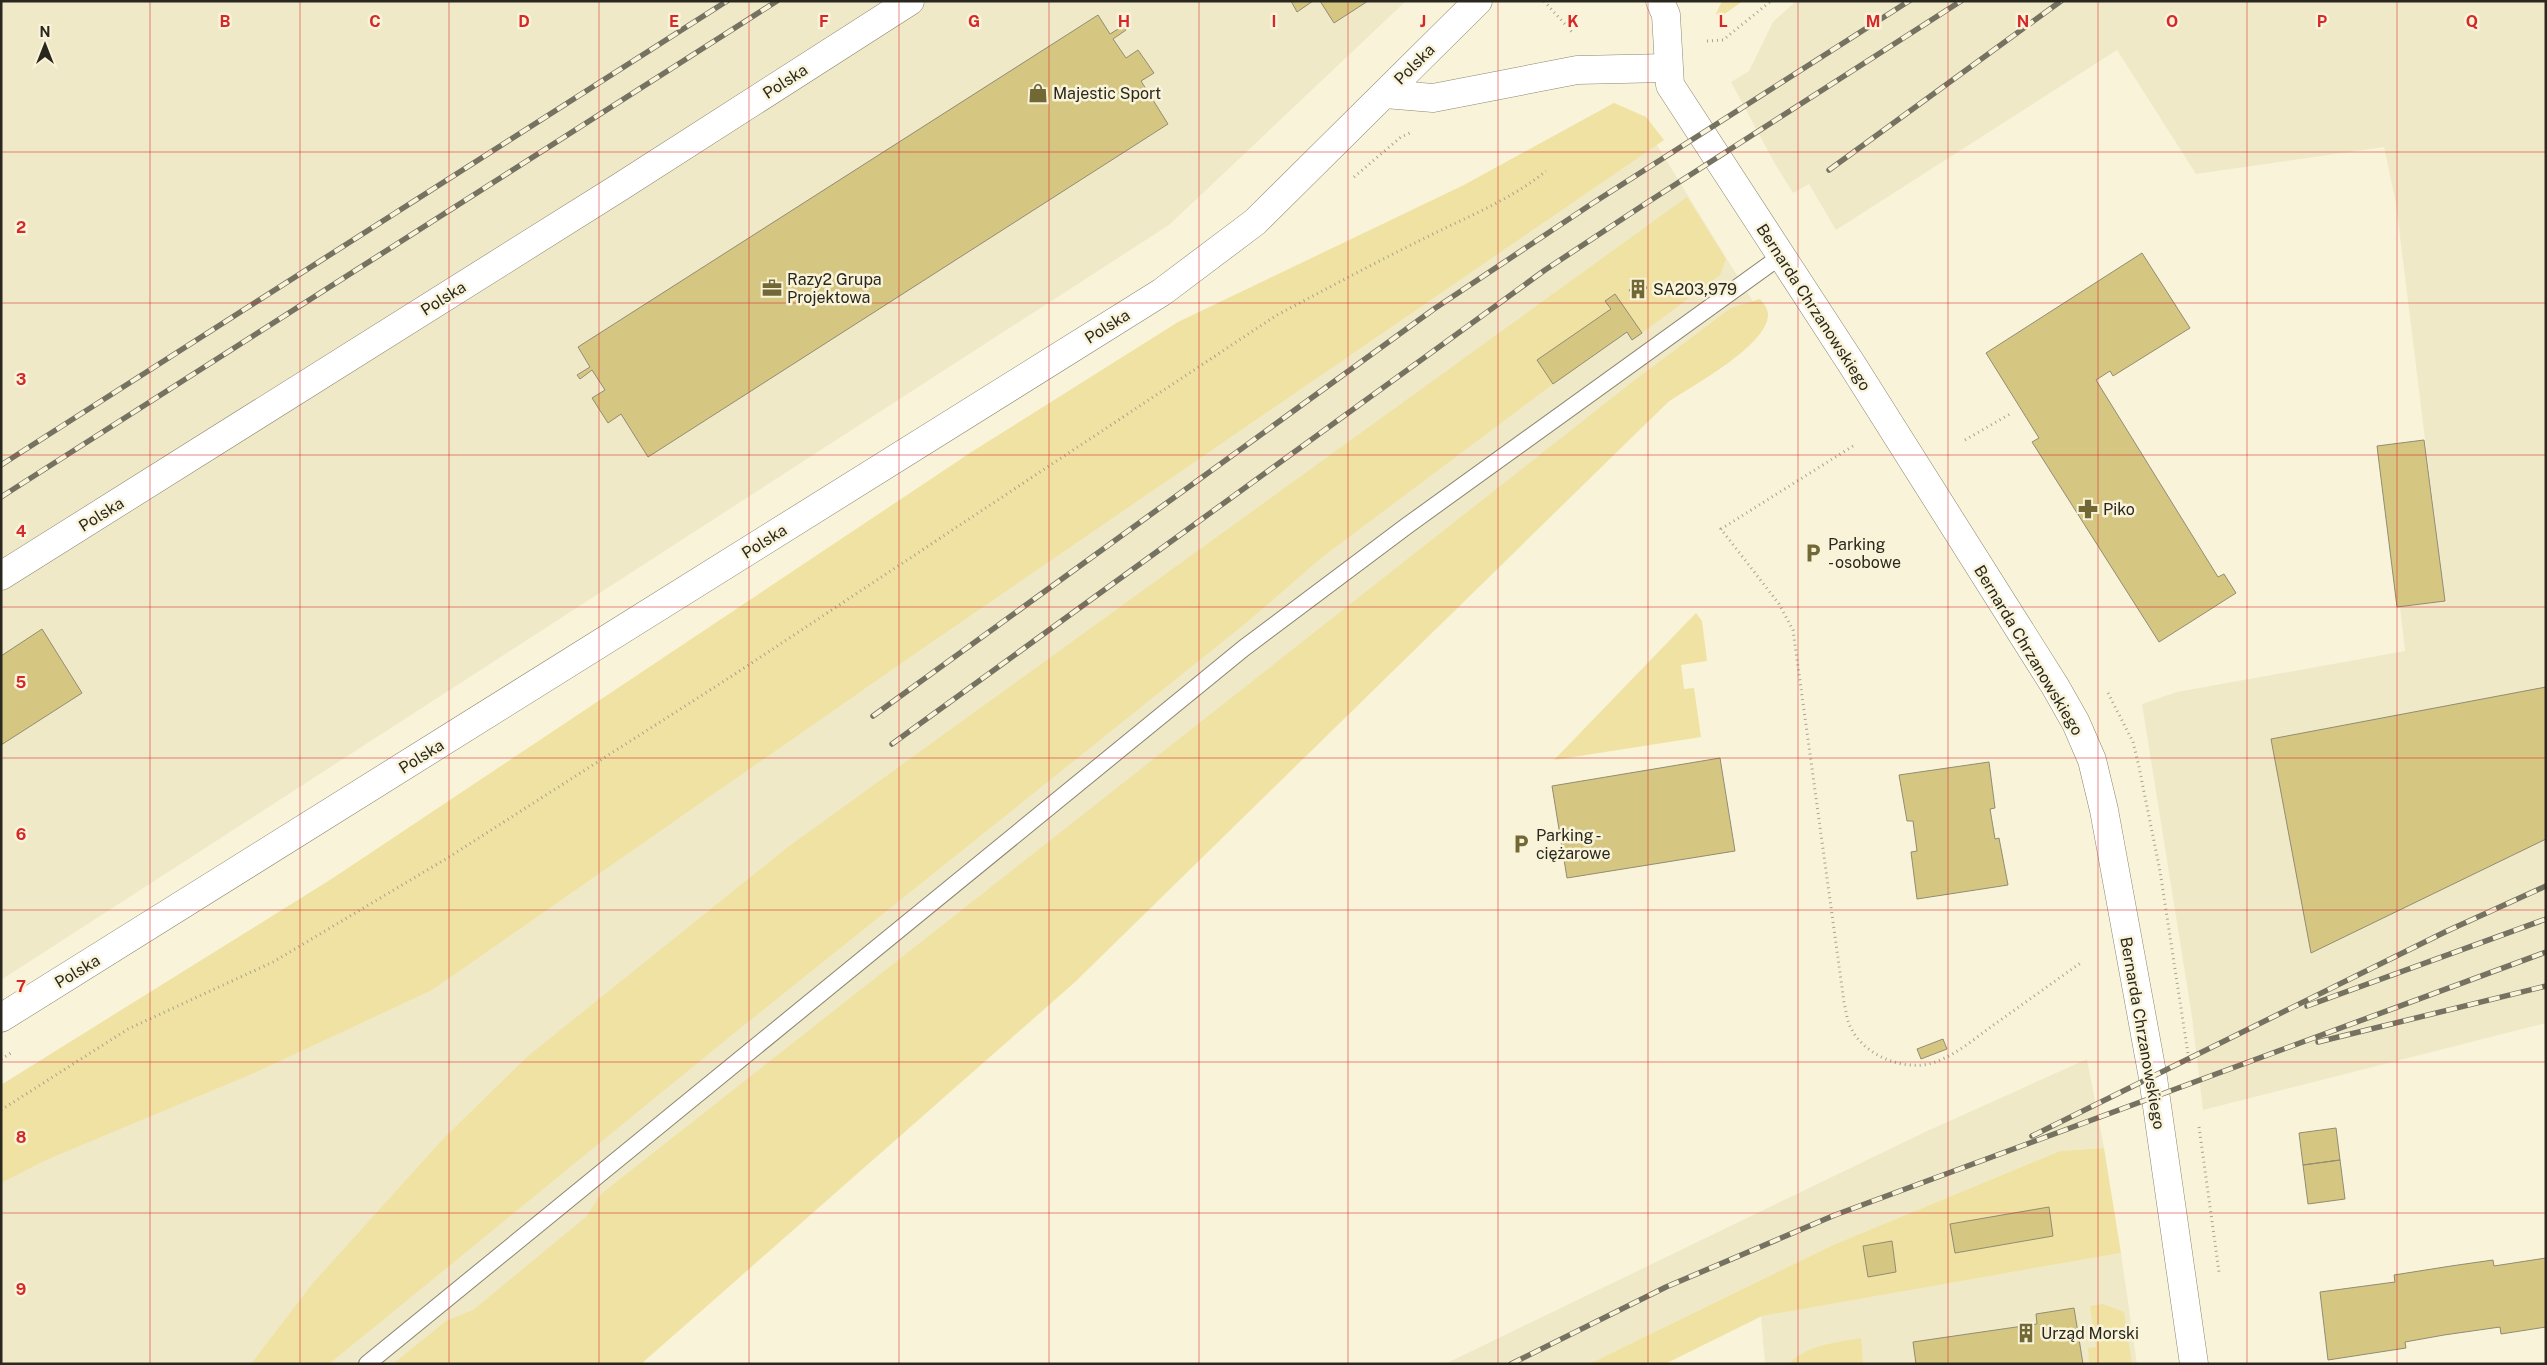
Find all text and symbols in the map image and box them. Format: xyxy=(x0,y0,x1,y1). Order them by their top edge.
text: B xyxy=(220,12,231,31)
text: C xyxy=(369,12,381,31)
text: D xyxy=(518,12,530,31)
text: E xyxy=(669,12,679,31)
text: F xyxy=(819,12,829,31)
text: G xyxy=(968,12,980,31)
text: H xyxy=(1118,12,1130,31)
text: I xyxy=(1272,12,1276,31)
text: J xyxy=(1420,12,1426,31)
text: K xyxy=(1567,12,1579,31)
text: L xyxy=(1718,12,1728,31)
text: M xyxy=(1866,12,1880,31)
text: N xyxy=(2017,12,2029,31)
text: O xyxy=(2166,12,2178,31)
text: P xyxy=(2317,12,2327,31)
text: Q xyxy=(2466,12,2478,31)
north arrow xyxy=(20,20,70,70)
text: N xyxy=(40,24,50,40)
street label: Polska xyxy=(1390,40,1439,89)
street label: Polska xyxy=(759,60,811,103)
shop icon: Majestic Sport xyxy=(1027,82,1049,104)
place label: Majestic Sport xyxy=(1053,84,1161,103)
text: 2 xyxy=(16,218,26,237)
street label: Bernarda Chrzanowskiego xyxy=(1752,220,1875,394)
place label: Razy2 Grupa Projektowa xyxy=(787,270,882,307)
street label: Polska xyxy=(417,277,469,320)
office icon: Razy2 Grupa Projektowa xyxy=(761,277,783,299)
building icon: SA203,979 xyxy=(1627,278,1649,300)
place label: SA203,979 xyxy=(1653,280,1737,299)
street label: Polska xyxy=(1081,305,1133,348)
text: 3 xyxy=(16,370,26,389)
street label: Polska xyxy=(75,493,127,536)
pharmacy icon: Piko xyxy=(2077,498,2099,520)
place label: Piko xyxy=(2103,500,2135,519)
street label: Polska xyxy=(738,520,790,563)
text: 4 xyxy=(16,522,27,541)
place label: Parking - osobowe xyxy=(1828,535,1901,572)
parking icon: Parking - osobowe xyxy=(1802,542,1824,564)
street label: Bernarda Chrzanowskiego xyxy=(1970,562,2087,739)
text: 5 xyxy=(16,673,27,692)
street label: Polska xyxy=(395,735,447,778)
text: 6 xyxy=(16,825,26,844)
place label: Parking - ciężarowe xyxy=(1536,826,1611,863)
parking icon: Parking - ciężarowe xyxy=(1510,833,1532,855)
street label: Bernarda Chrzanowskiego xyxy=(2116,935,2169,1131)
street label: Polska xyxy=(51,951,103,992)
text: 7 xyxy=(16,977,26,996)
text: 8 xyxy=(16,1128,27,1147)
text: 9 xyxy=(16,1280,26,1299)
building icon: Urząd Morski xyxy=(2015,1322,2037,1344)
place label: Urząd Morski xyxy=(2041,1324,2139,1343)

